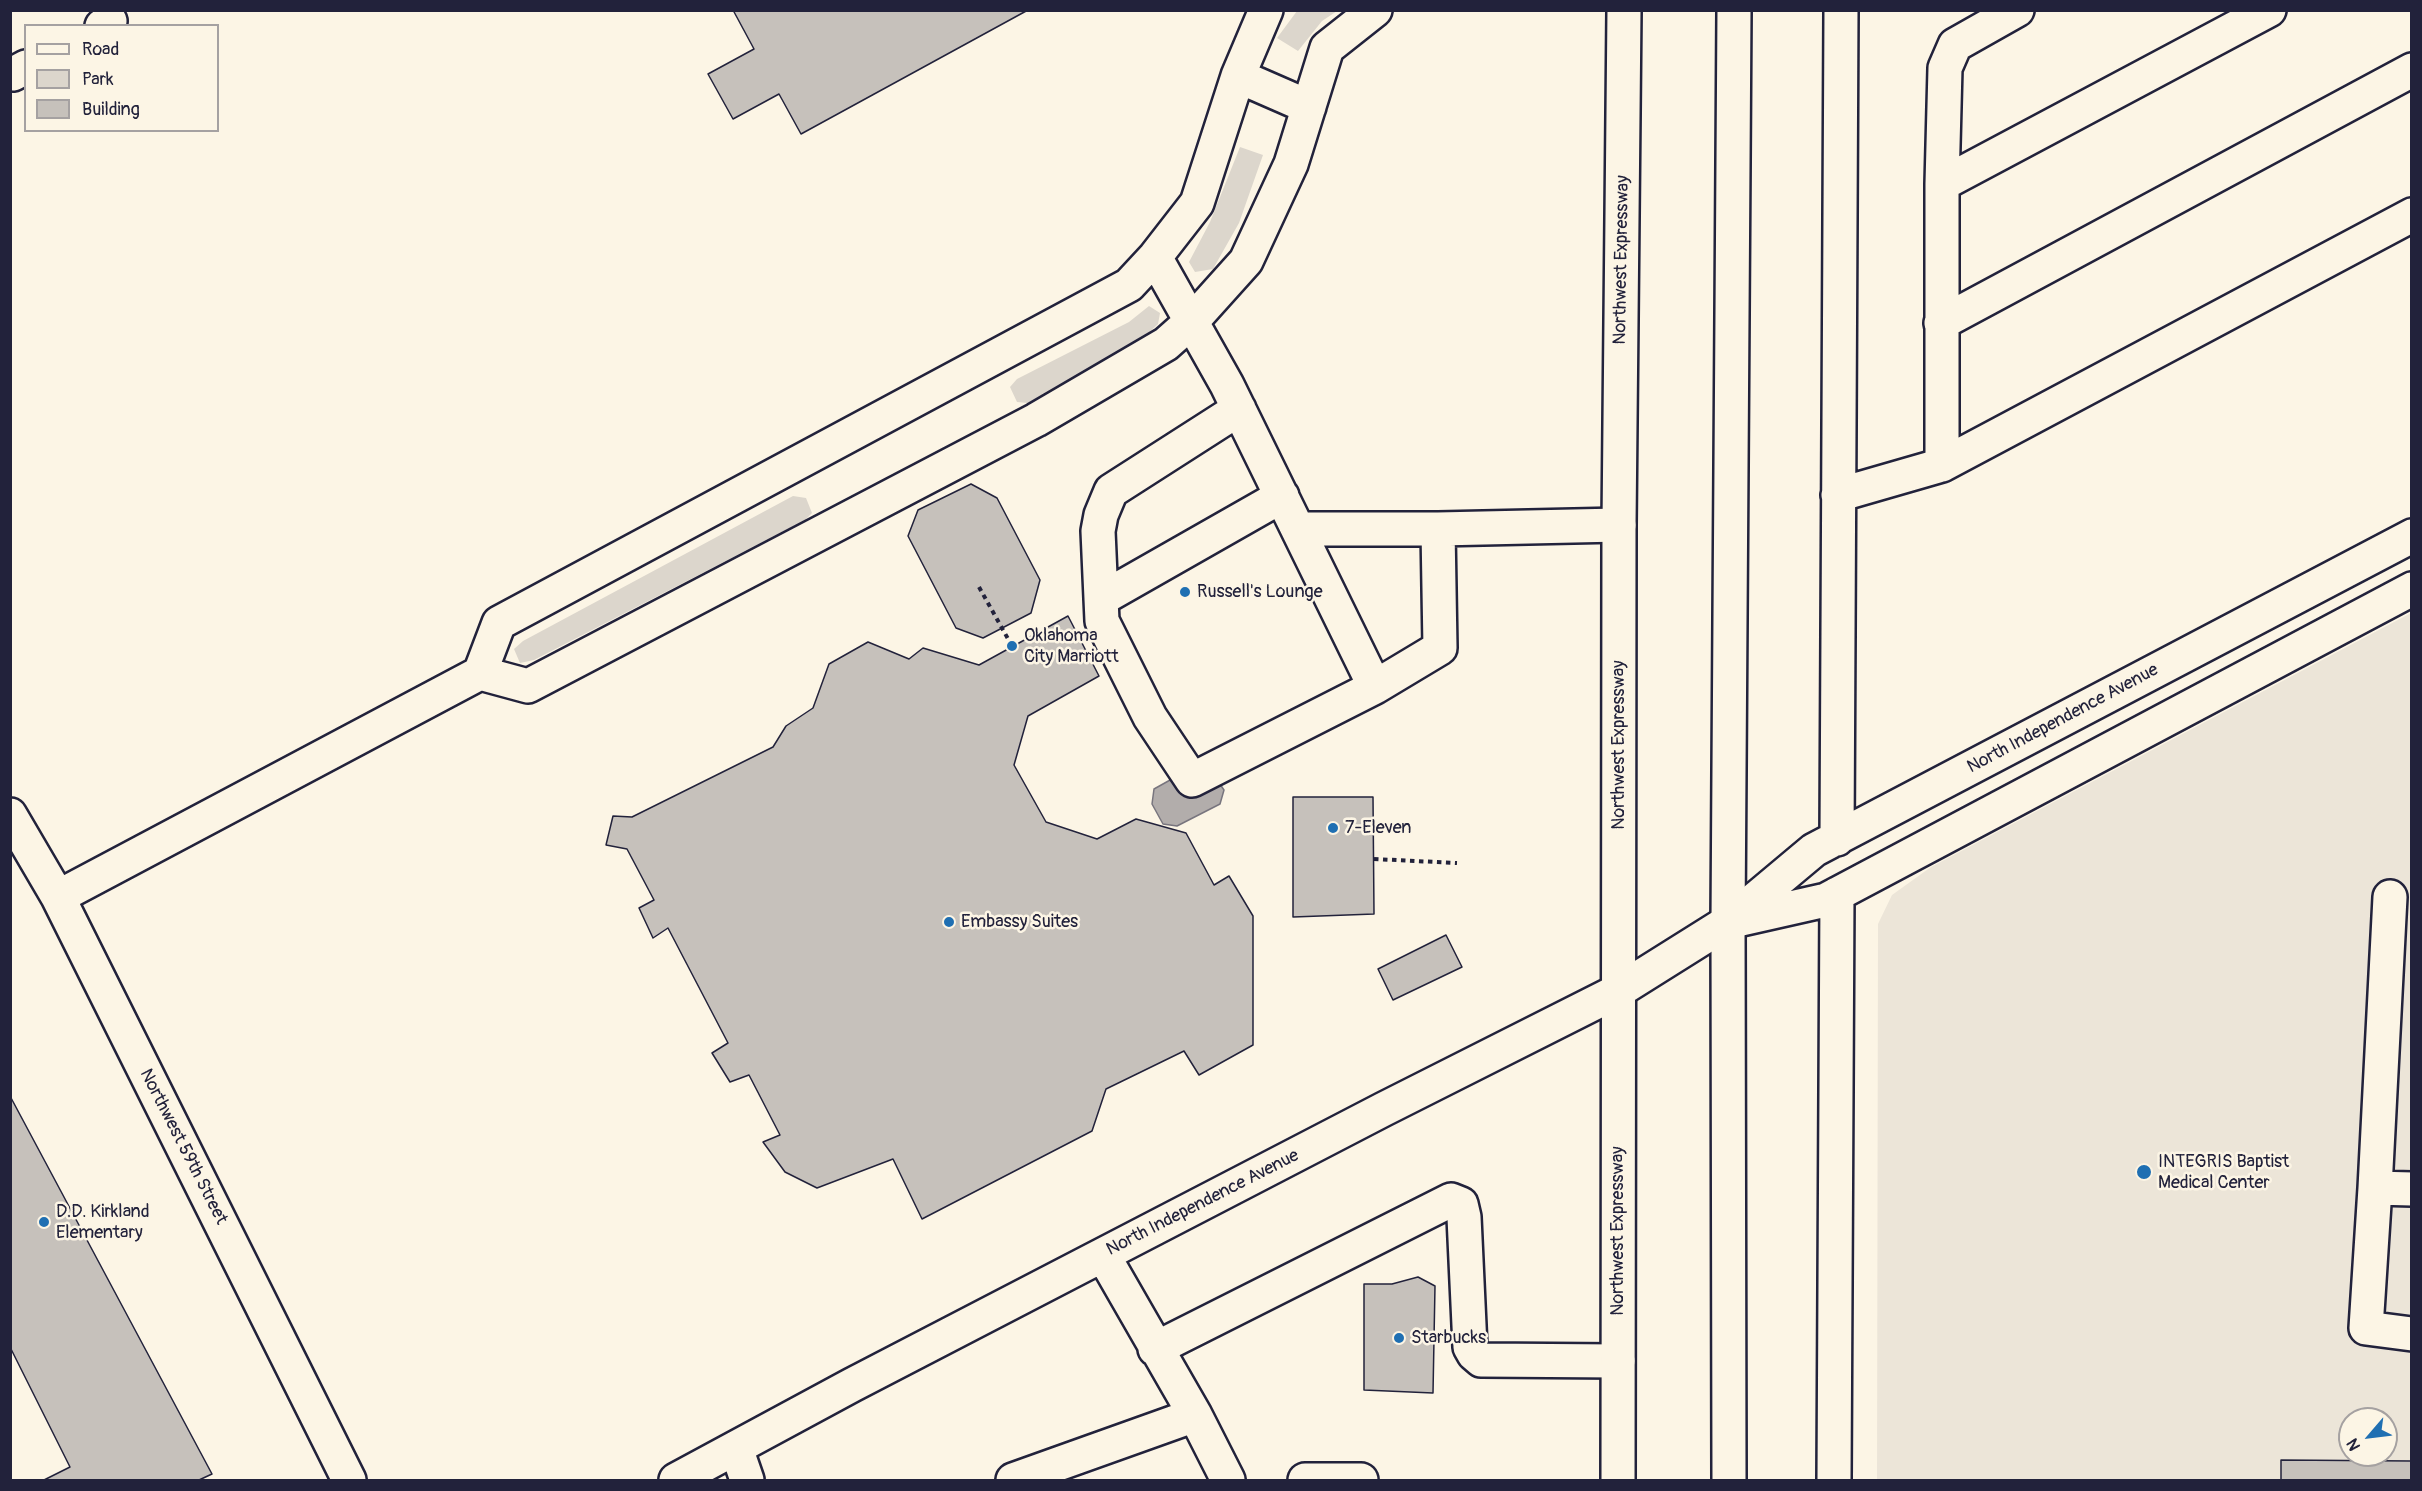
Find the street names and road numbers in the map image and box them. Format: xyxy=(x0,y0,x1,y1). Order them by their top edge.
street label: Northwest Expressway xyxy=(1610,175,1634,345)
street label: North Independence Avenue xyxy=(1964,659,2162,779)
street label: Northwest Expressway xyxy=(1608,660,1630,830)
street label: Northwest 59th Street xyxy=(134,1066,232,1228)
street label: North Independence Avenue xyxy=(1103,1145,1303,1261)
street label: Northwest Expressway xyxy=(1607,1146,1629,1316)

